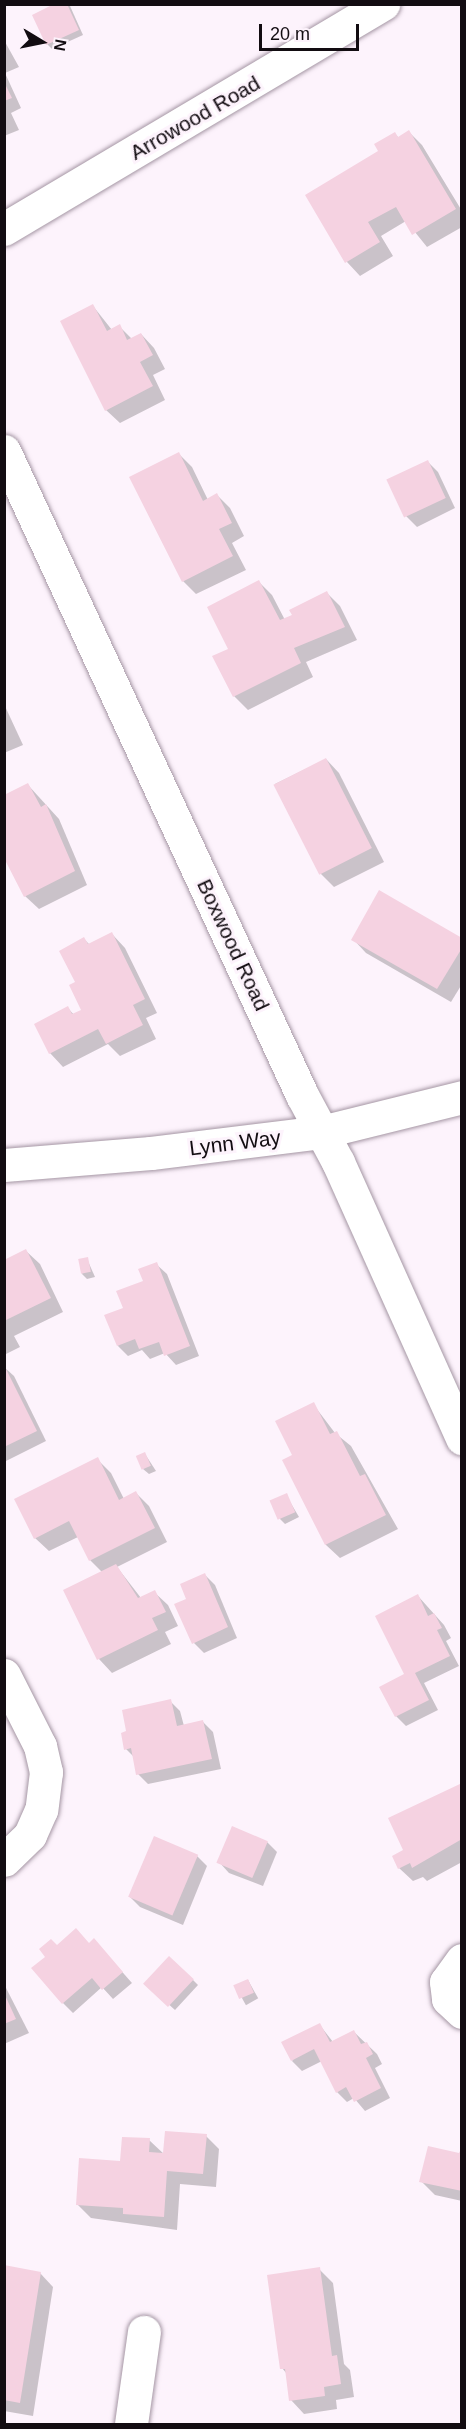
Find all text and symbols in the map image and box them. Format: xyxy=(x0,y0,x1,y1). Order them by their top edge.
north arrow xyxy=(12,12,72,72)
scale bar xyxy=(262,12,362,50)
text: 20 m xyxy=(270,24,310,44)
text: N xyxy=(51,38,70,52)
street label: Arrowood Road xyxy=(126,71,264,165)
street label: Boxwood Road xyxy=(191,875,275,1015)
street label: Lynn Way xyxy=(188,1125,282,1161)

